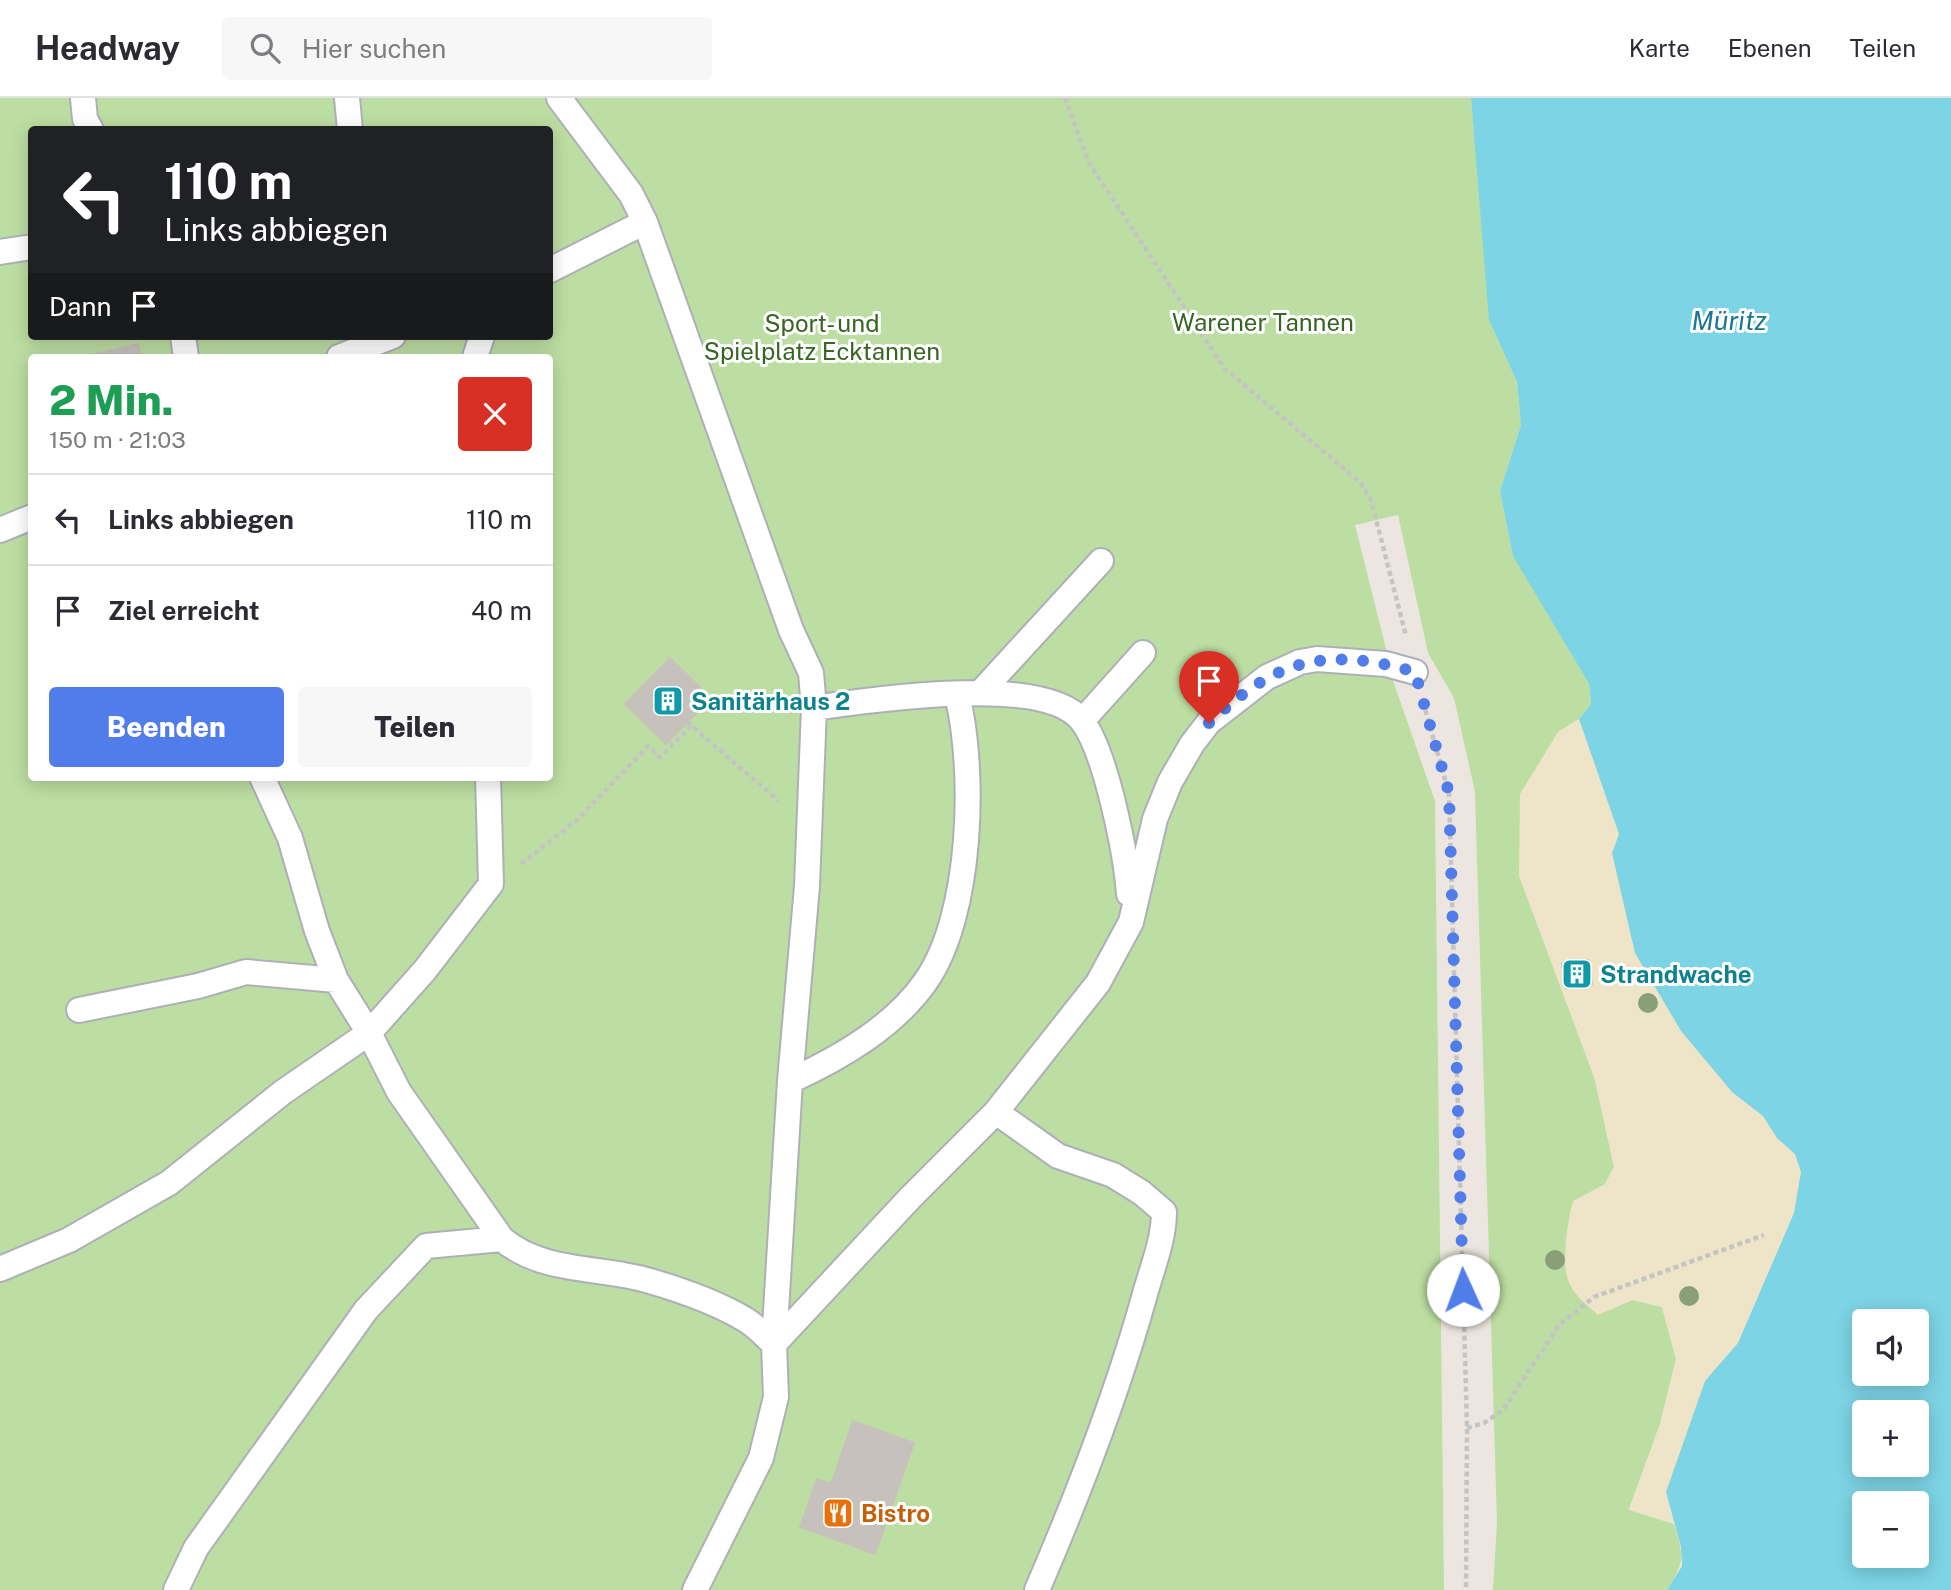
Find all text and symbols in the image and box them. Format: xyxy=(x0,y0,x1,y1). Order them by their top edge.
search box xyxy=(222,17,712,80)
text: Headway xyxy=(35,29,180,67)
icon: search xyxy=(246,29,284,67)
text: Hier suchen xyxy=(302,33,446,64)
text: Karte xyxy=(1629,34,1690,62)
text: Ebenen xyxy=(1728,34,1812,62)
text: Teilen xyxy=(1850,34,1916,62)
text: 110 m xyxy=(164,152,292,210)
icon: left xyxy=(49,154,140,245)
text: Links abbiegen xyxy=(164,211,388,248)
icon: arrive xyxy=(125,287,163,325)
text: Dann xyxy=(49,291,111,322)
water label: Müritz xyxy=(1692,305,1766,336)
park label: Warener Tannen xyxy=(1172,308,1354,336)
park label: Sport- und Spielplatz Ecktannen xyxy=(704,309,940,365)
text: 2 Min. xyxy=(49,375,174,424)
button: close xyxy=(458,377,532,451)
text: 150 m · 21:03 xyxy=(49,426,186,453)
icon: left xyxy=(49,501,87,539)
text: Links abbiegen xyxy=(108,504,294,535)
text: 110 m xyxy=(466,504,532,535)
icon: arrive xyxy=(49,592,87,630)
text: Ziel erreicht xyxy=(108,595,260,626)
text: 40 m xyxy=(471,595,532,626)
pin xyxy=(1179,651,1239,723)
icon: arrive xyxy=(1190,662,1228,700)
building icon: Sanitärhaus 2 xyxy=(651,684,685,718)
button: Beenden xyxy=(49,687,284,767)
button: Teilen xyxy=(298,687,532,767)
place label: Sanitärhaus 2 xyxy=(691,687,850,715)
building icon: Strandwache xyxy=(1560,957,1594,991)
place label: Strandwache xyxy=(1600,960,1751,988)
position arrow xyxy=(1426,1253,1500,1327)
map controls xyxy=(1852,1309,1929,1568)
button: sound xyxy=(1852,1309,1929,1386)
button: + xyxy=(1852,1400,1929,1477)
button: − xyxy=(1852,1491,1929,1568)
restaurant icon: Bistro xyxy=(821,1496,855,1530)
place label: Bistro xyxy=(861,1499,930,1527)

